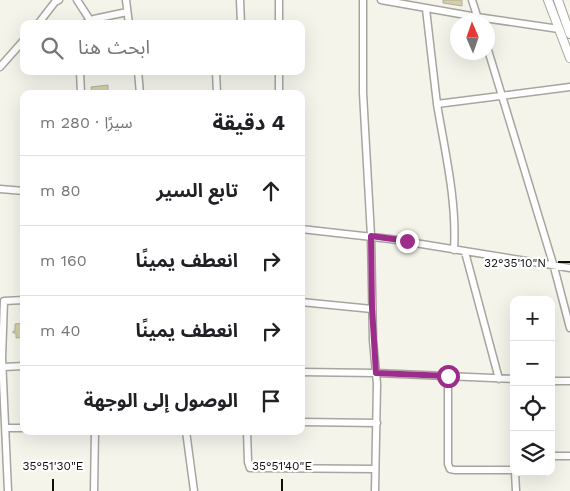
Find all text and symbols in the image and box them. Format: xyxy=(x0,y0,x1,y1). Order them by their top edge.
north arrow xyxy=(450,15,495,60)
search box xyxy=(20,20,305,75)
icon: search xyxy=(38,34,66,62)
text: ابحث هنا xyxy=(78,36,150,59)
text: 4 دقيقة xyxy=(213,110,285,135)
text: سيرًا · 280 m xyxy=(40,113,133,132)
icon: ahead xyxy=(257,177,285,205)
text: تابع السير xyxy=(156,179,238,202)
text: 80 m xyxy=(40,181,81,200)
route end xyxy=(396,230,419,253)
icon: right xyxy=(257,247,285,275)
text: انعطف يمينًا xyxy=(135,249,238,272)
text: 160 m xyxy=(40,251,87,270)
text: 32°35'10"N xyxy=(484,256,546,270)
map controls xyxy=(510,296,555,476)
button: + xyxy=(510,296,555,341)
icon: right xyxy=(257,317,285,345)
text: انعطف يمينًا xyxy=(135,319,238,342)
text: 40 m xyxy=(40,321,80,340)
button: − xyxy=(510,341,555,386)
route start xyxy=(437,365,460,388)
button: locate xyxy=(510,386,555,431)
icon: arrive xyxy=(257,387,285,415)
text: الوصول إلى الوجهة xyxy=(84,389,238,412)
button: layers xyxy=(510,431,555,476)
text: 35°51'30"E xyxy=(23,459,84,473)
text: 35°51'40"E xyxy=(252,459,312,473)

